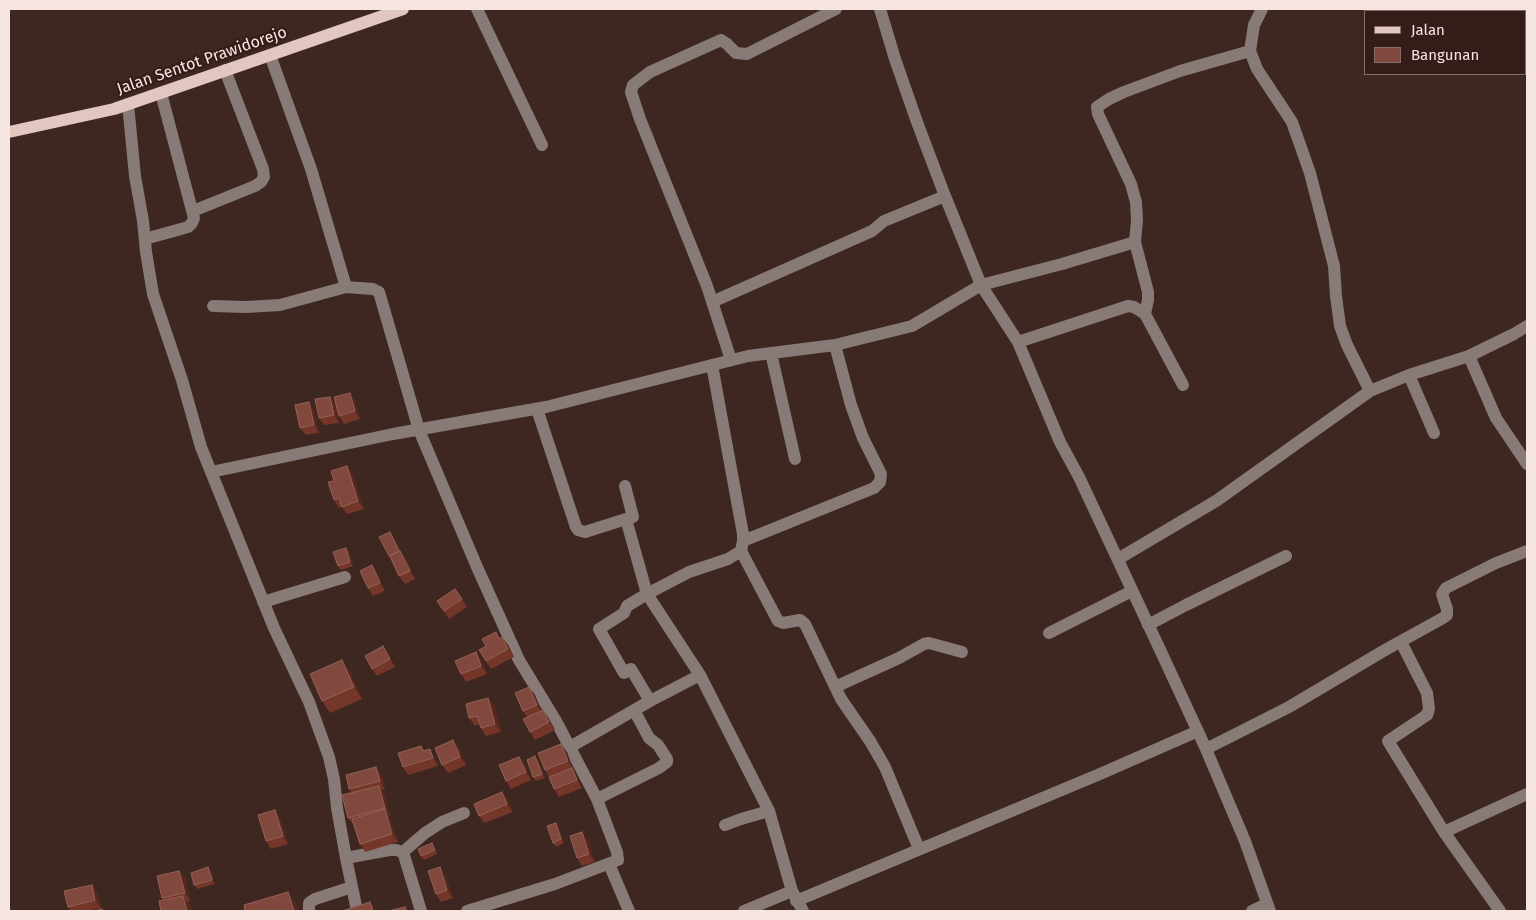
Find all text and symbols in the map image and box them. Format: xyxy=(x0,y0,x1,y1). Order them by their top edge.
legend xyxy=(1364,10,1526,75)
text: Jalan xyxy=(1411,21,1445,39)
street label: Jalan Sentot Prawidorejo xyxy=(115,23,289,99)
text: Bangunan xyxy=(1411,46,1479,64)

